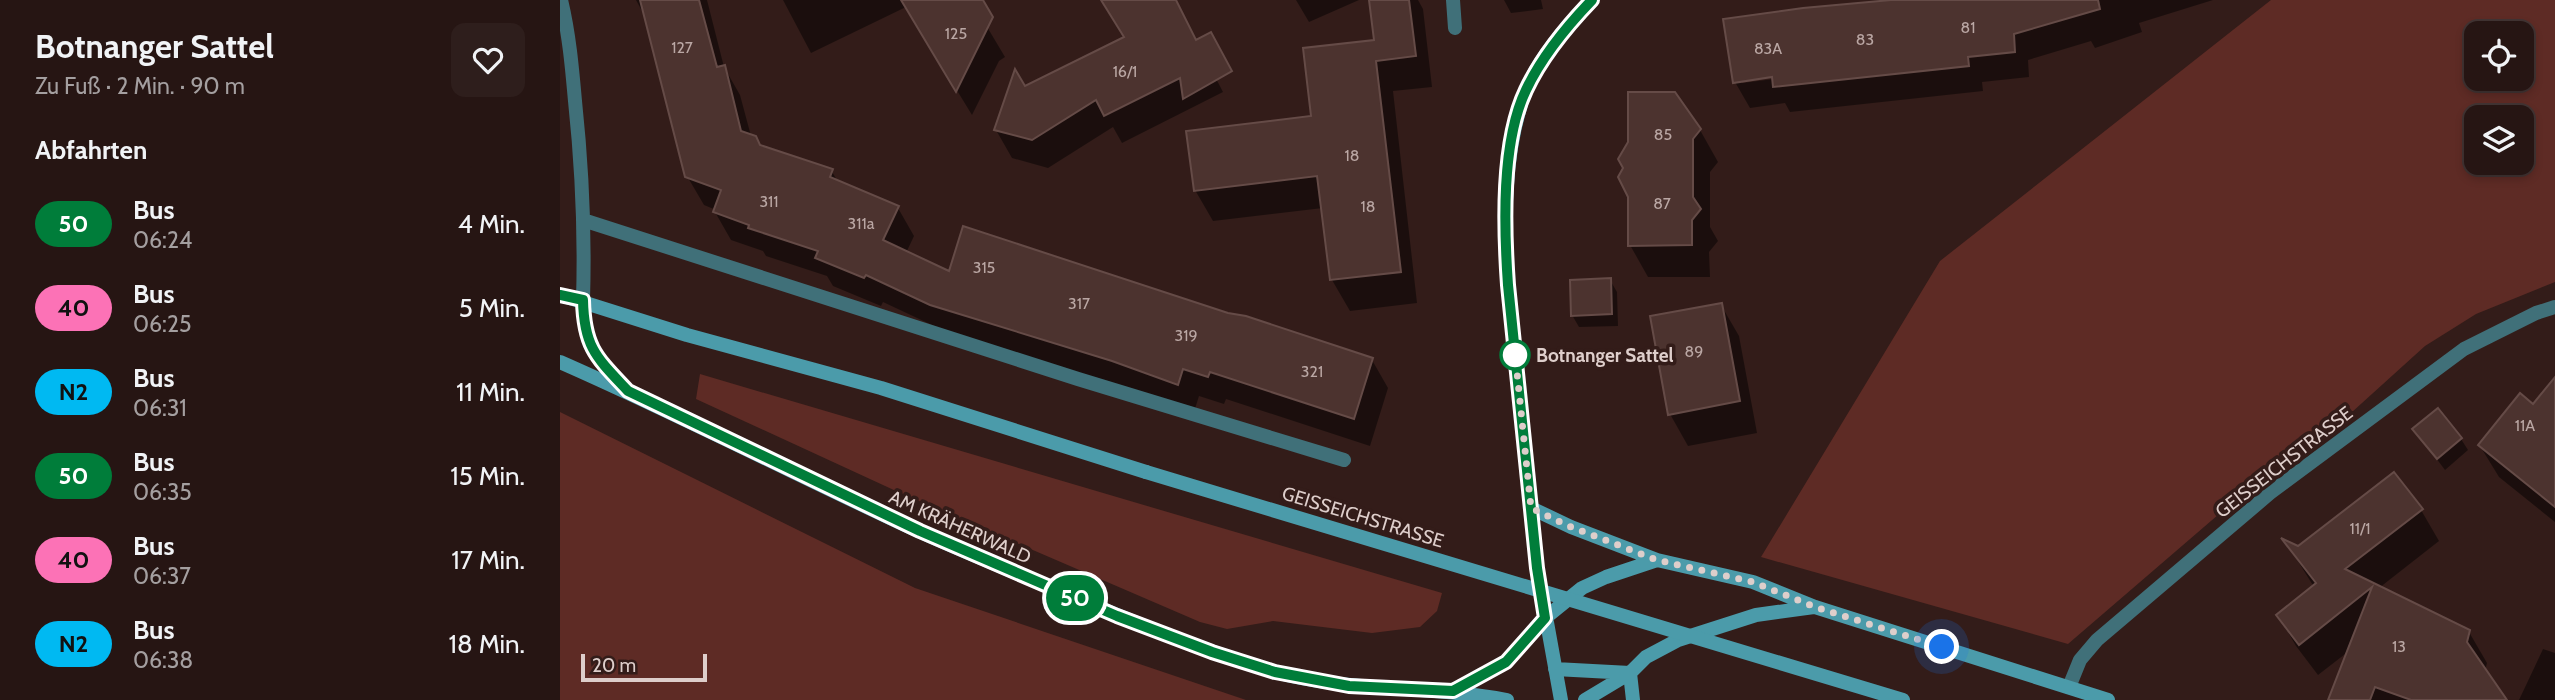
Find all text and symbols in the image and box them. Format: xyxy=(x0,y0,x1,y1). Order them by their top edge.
house number: 81 xyxy=(1961,18,1975,37)
map controls xyxy=(2464,21,2534,175)
button: locate xyxy=(2464,21,2534,91)
button: heart xyxy=(451,23,525,97)
house number: 125 xyxy=(945,24,967,43)
text: Botnanger Sattel xyxy=(35,26,274,66)
house number: 83 xyxy=(1856,30,1874,49)
house number: 127 xyxy=(671,38,693,57)
house number: 83A xyxy=(1754,39,1782,58)
house number: 16/1 xyxy=(1113,62,1137,81)
text: Zu Fuß · 2 Min. · 90 m xyxy=(35,72,245,100)
button: layers xyxy=(2464,105,2534,175)
house number: 85 xyxy=(1654,125,1672,144)
text: Abfahrten xyxy=(35,134,147,166)
house number: 18 xyxy=(1345,146,1359,165)
house number: 311 xyxy=(759,192,779,211)
text: Bus xyxy=(133,194,174,226)
house number: 87 xyxy=(1653,194,1671,213)
house number: 18 xyxy=(1361,197,1375,216)
text: 4 Min. xyxy=(458,208,525,240)
text: 50 xyxy=(59,209,88,238)
house number: 311a xyxy=(848,214,875,233)
text: 06:24 xyxy=(133,226,192,254)
house number: 315 xyxy=(973,258,995,277)
text: Bus xyxy=(133,278,174,310)
text: 5 Min. xyxy=(459,292,525,324)
text: 40 xyxy=(58,293,89,322)
house number: 317 xyxy=(1068,294,1090,313)
text: 06:25 xyxy=(133,310,191,338)
house number: 319 xyxy=(1175,326,1197,345)
marker: Botnanger Sattel xyxy=(1500,340,1530,370)
house number: 89 xyxy=(1685,342,1703,361)
place label: Botnanger Sattel xyxy=(1536,344,1674,367)
text: Bus xyxy=(133,362,174,394)
house number: 321 xyxy=(1301,362,1323,381)
text: 11 Min. xyxy=(456,376,525,408)
text: N2 xyxy=(59,377,88,406)
text: 06:31 xyxy=(133,394,187,422)
street label: GEISSEICHSTRASSE xyxy=(2211,401,2357,523)
house number: 11A xyxy=(2515,416,2535,435)
text: Bus xyxy=(133,446,174,478)
text: 15 Min. xyxy=(450,460,525,492)
text: 50 xyxy=(59,461,88,490)
text: 06:35 xyxy=(133,478,192,506)
street label: GEISSEICHSTRASSE xyxy=(1279,481,1447,553)
street label: AM KRÄHERWALD xyxy=(885,485,1035,569)
house number: 11/1 xyxy=(2350,519,2370,538)
text: Bus xyxy=(133,530,174,562)
text: 17 Min. xyxy=(451,544,525,576)
text: 40 xyxy=(58,545,89,574)
text: 06:37 xyxy=(133,562,191,590)
line badge: 50 xyxy=(1044,575,1106,621)
text: 50 xyxy=(1060,583,1090,612)
text: Bus xyxy=(133,614,174,646)
text: 18 Min. xyxy=(449,628,525,660)
text: N2 xyxy=(59,629,88,658)
your location xyxy=(1924,629,1959,664)
house number: 13 xyxy=(2392,637,2406,656)
text: 06:38 xyxy=(133,646,193,674)
scale bar xyxy=(581,651,707,683)
text: 20 m xyxy=(592,654,636,677)

